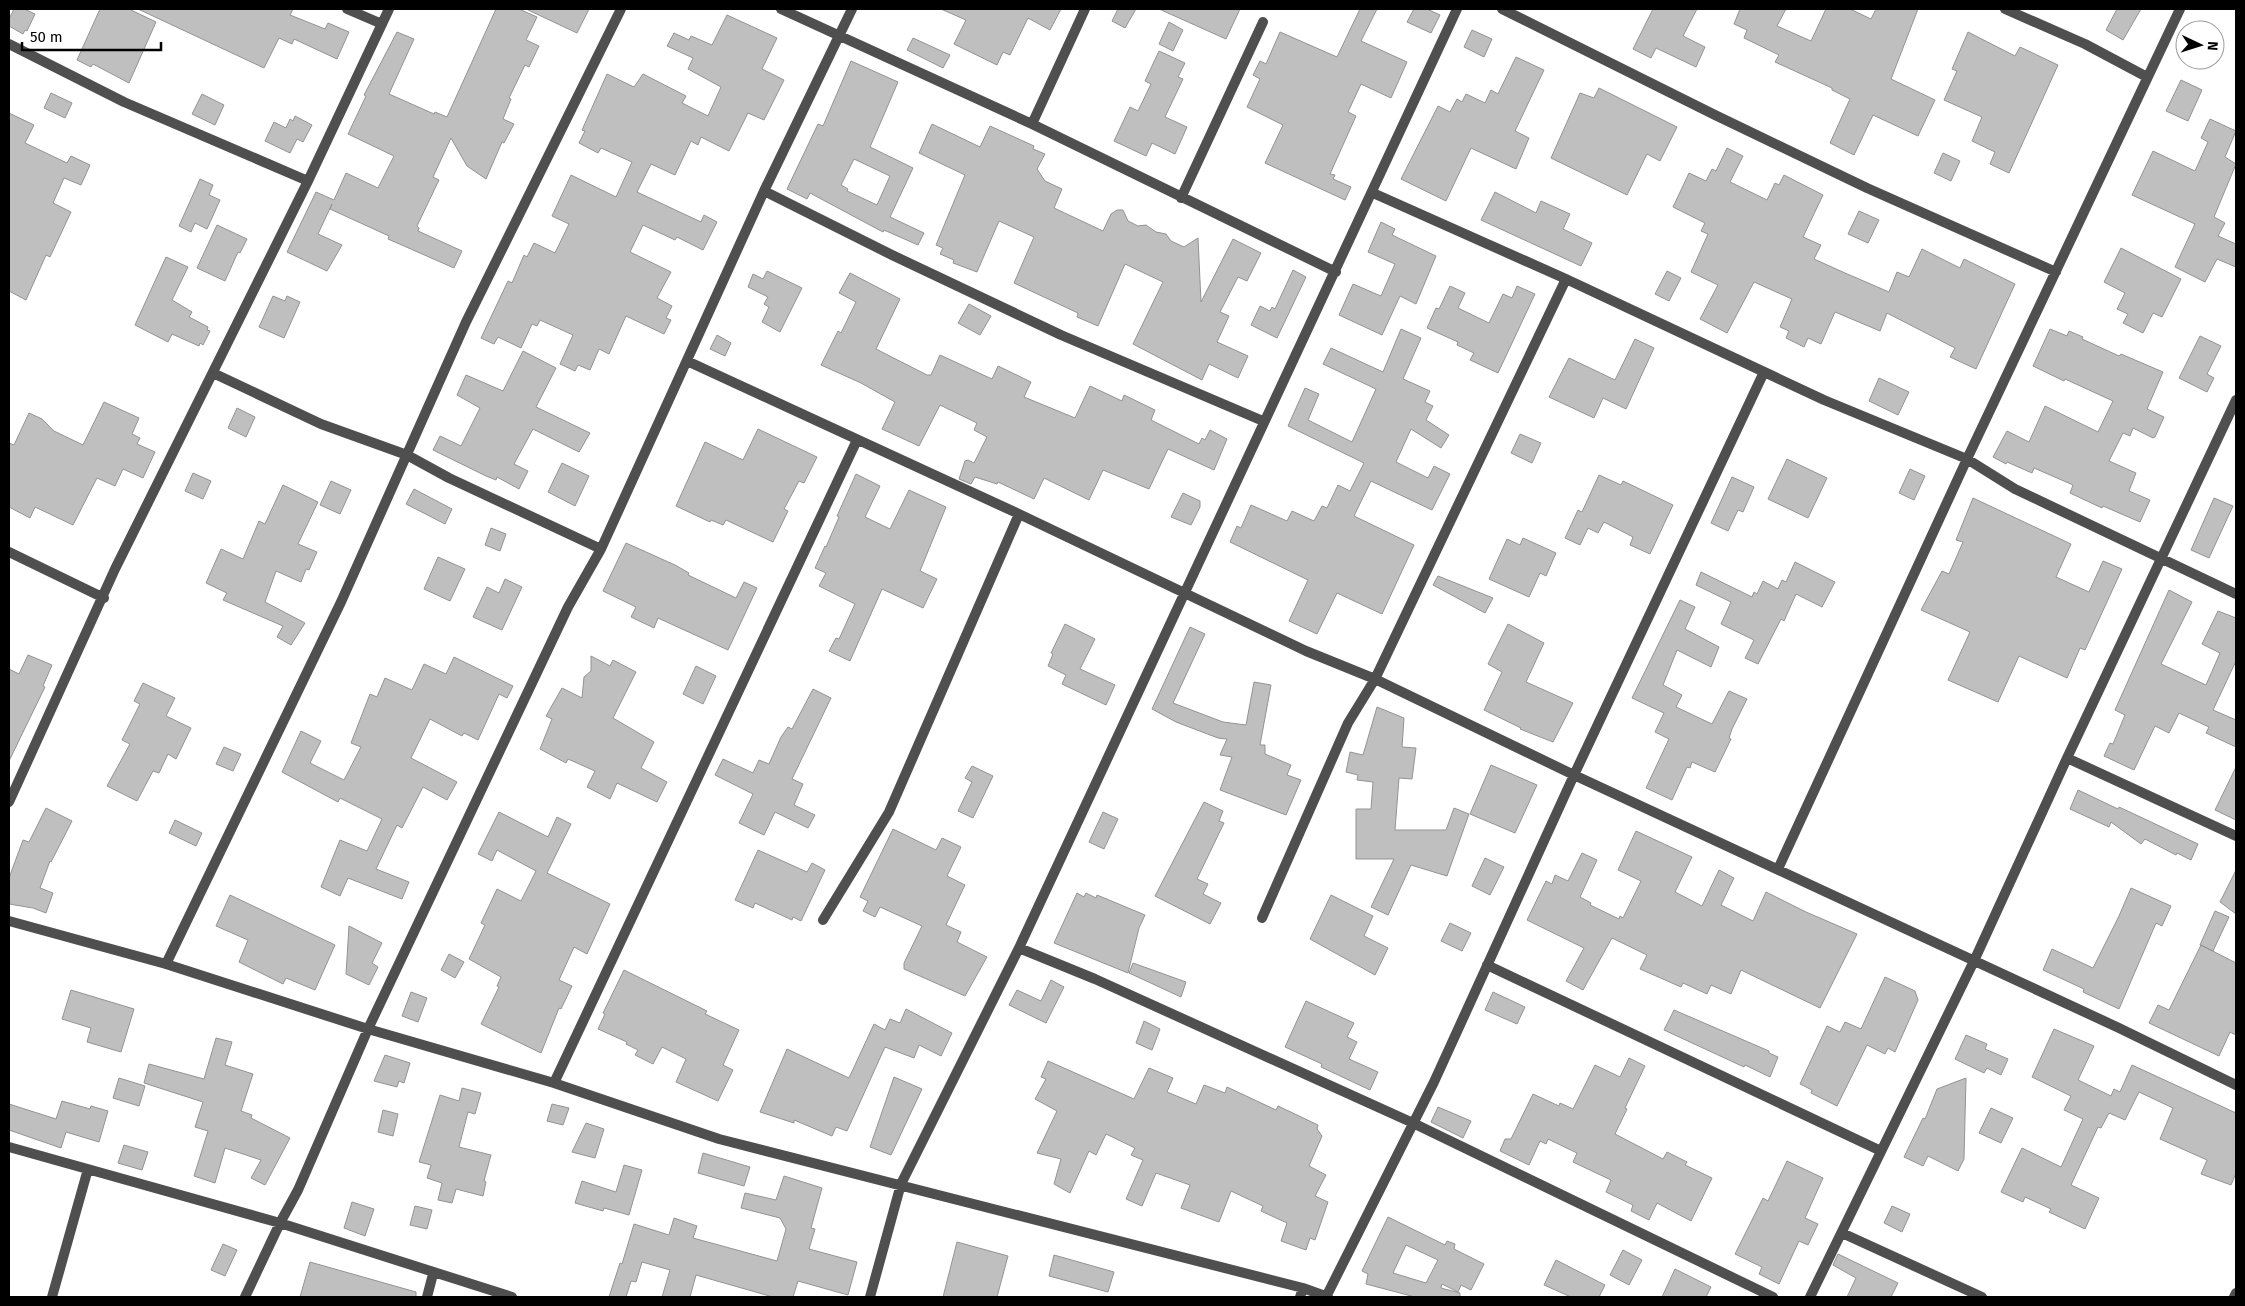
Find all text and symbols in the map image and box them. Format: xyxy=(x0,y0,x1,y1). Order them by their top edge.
scale bar xyxy=(22,20,161,52)
north arrow xyxy=(2175,20,2225,70)
text: 50 m xyxy=(30,28,63,46)
text: N xyxy=(2204,41,2221,51)

